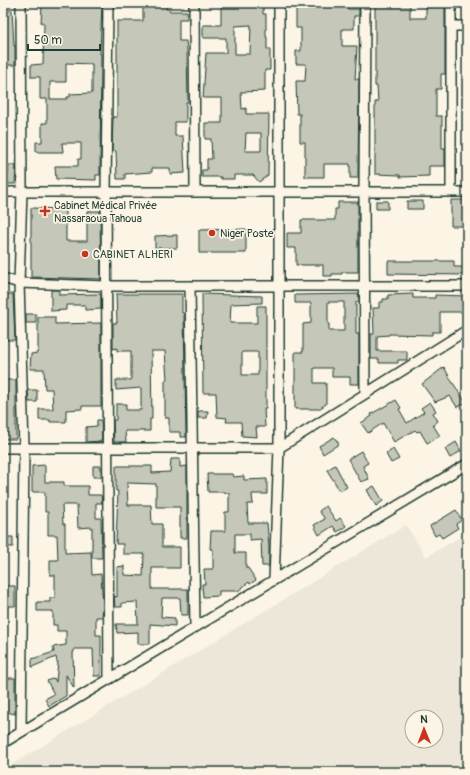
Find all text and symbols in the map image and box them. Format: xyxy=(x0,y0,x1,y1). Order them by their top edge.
scale bar xyxy=(28,26,100,52)
text: 50 m xyxy=(34,33,62,48)
place label: Cabinet Médical Privée Nassaraoua Tahoua xyxy=(54,199,157,225)
marker: Cabinet Médical Privée Nassaraoua Tahoua xyxy=(39,205,51,217)
place label: Niger Poste xyxy=(220,227,274,240)
marker: Niger Poste xyxy=(207,228,217,238)
place label: CABINET ALHERI xyxy=(93,248,173,261)
marker: CABINET ALHERI xyxy=(80,249,90,259)
north arrow xyxy=(404,709,444,749)
text: N xyxy=(420,713,428,726)

